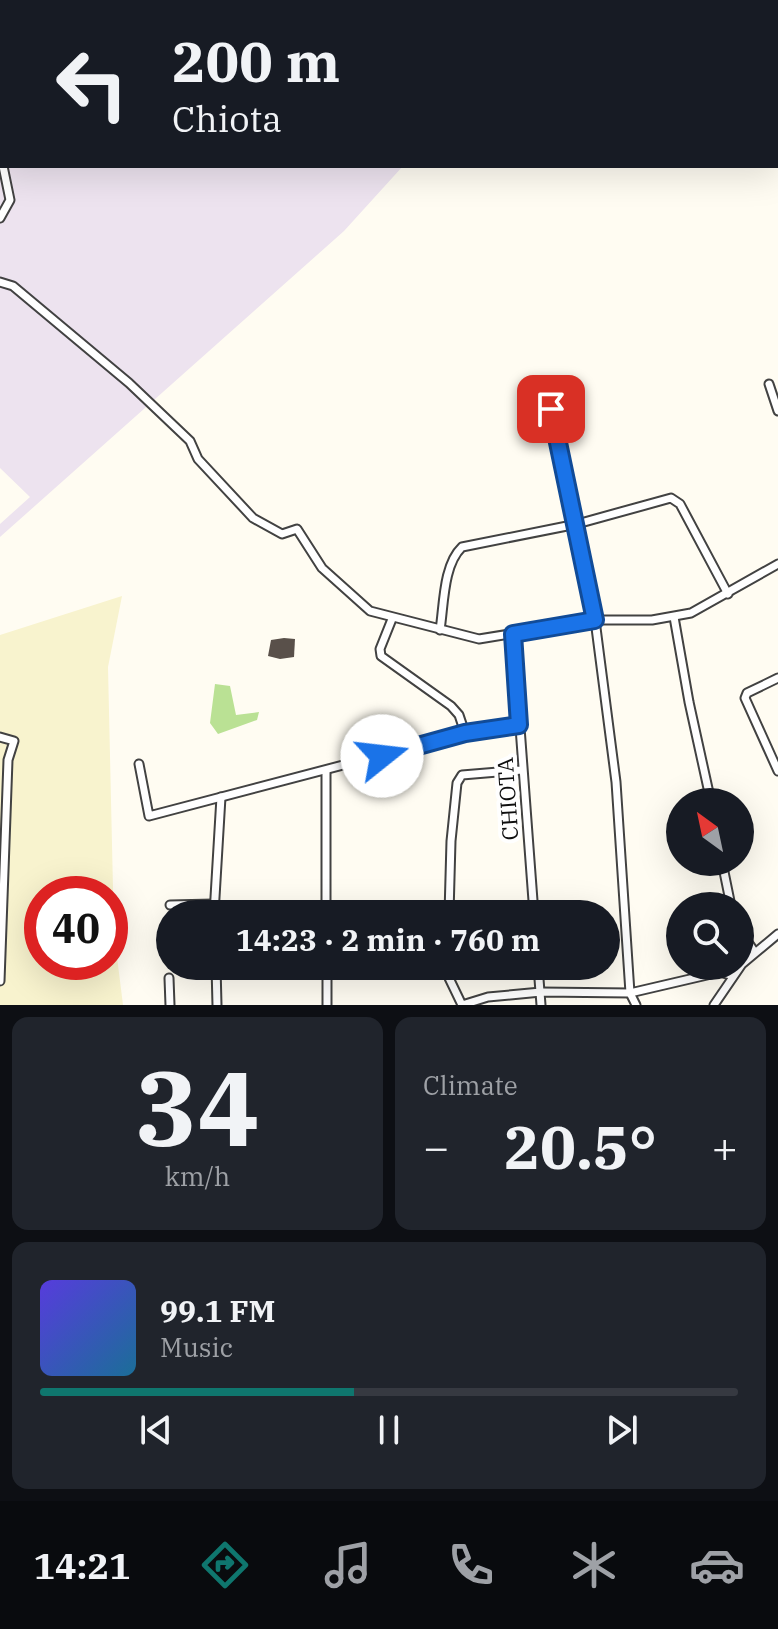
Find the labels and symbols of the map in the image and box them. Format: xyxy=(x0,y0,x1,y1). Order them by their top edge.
pin xyxy=(517,375,585,443)
position arrow xyxy=(340,714,424,798)
street label: CHIOTA xyxy=(490,757,524,841)
north arrow xyxy=(666,788,754,876)
speed limit sign: 40 xyxy=(24,876,128,980)

